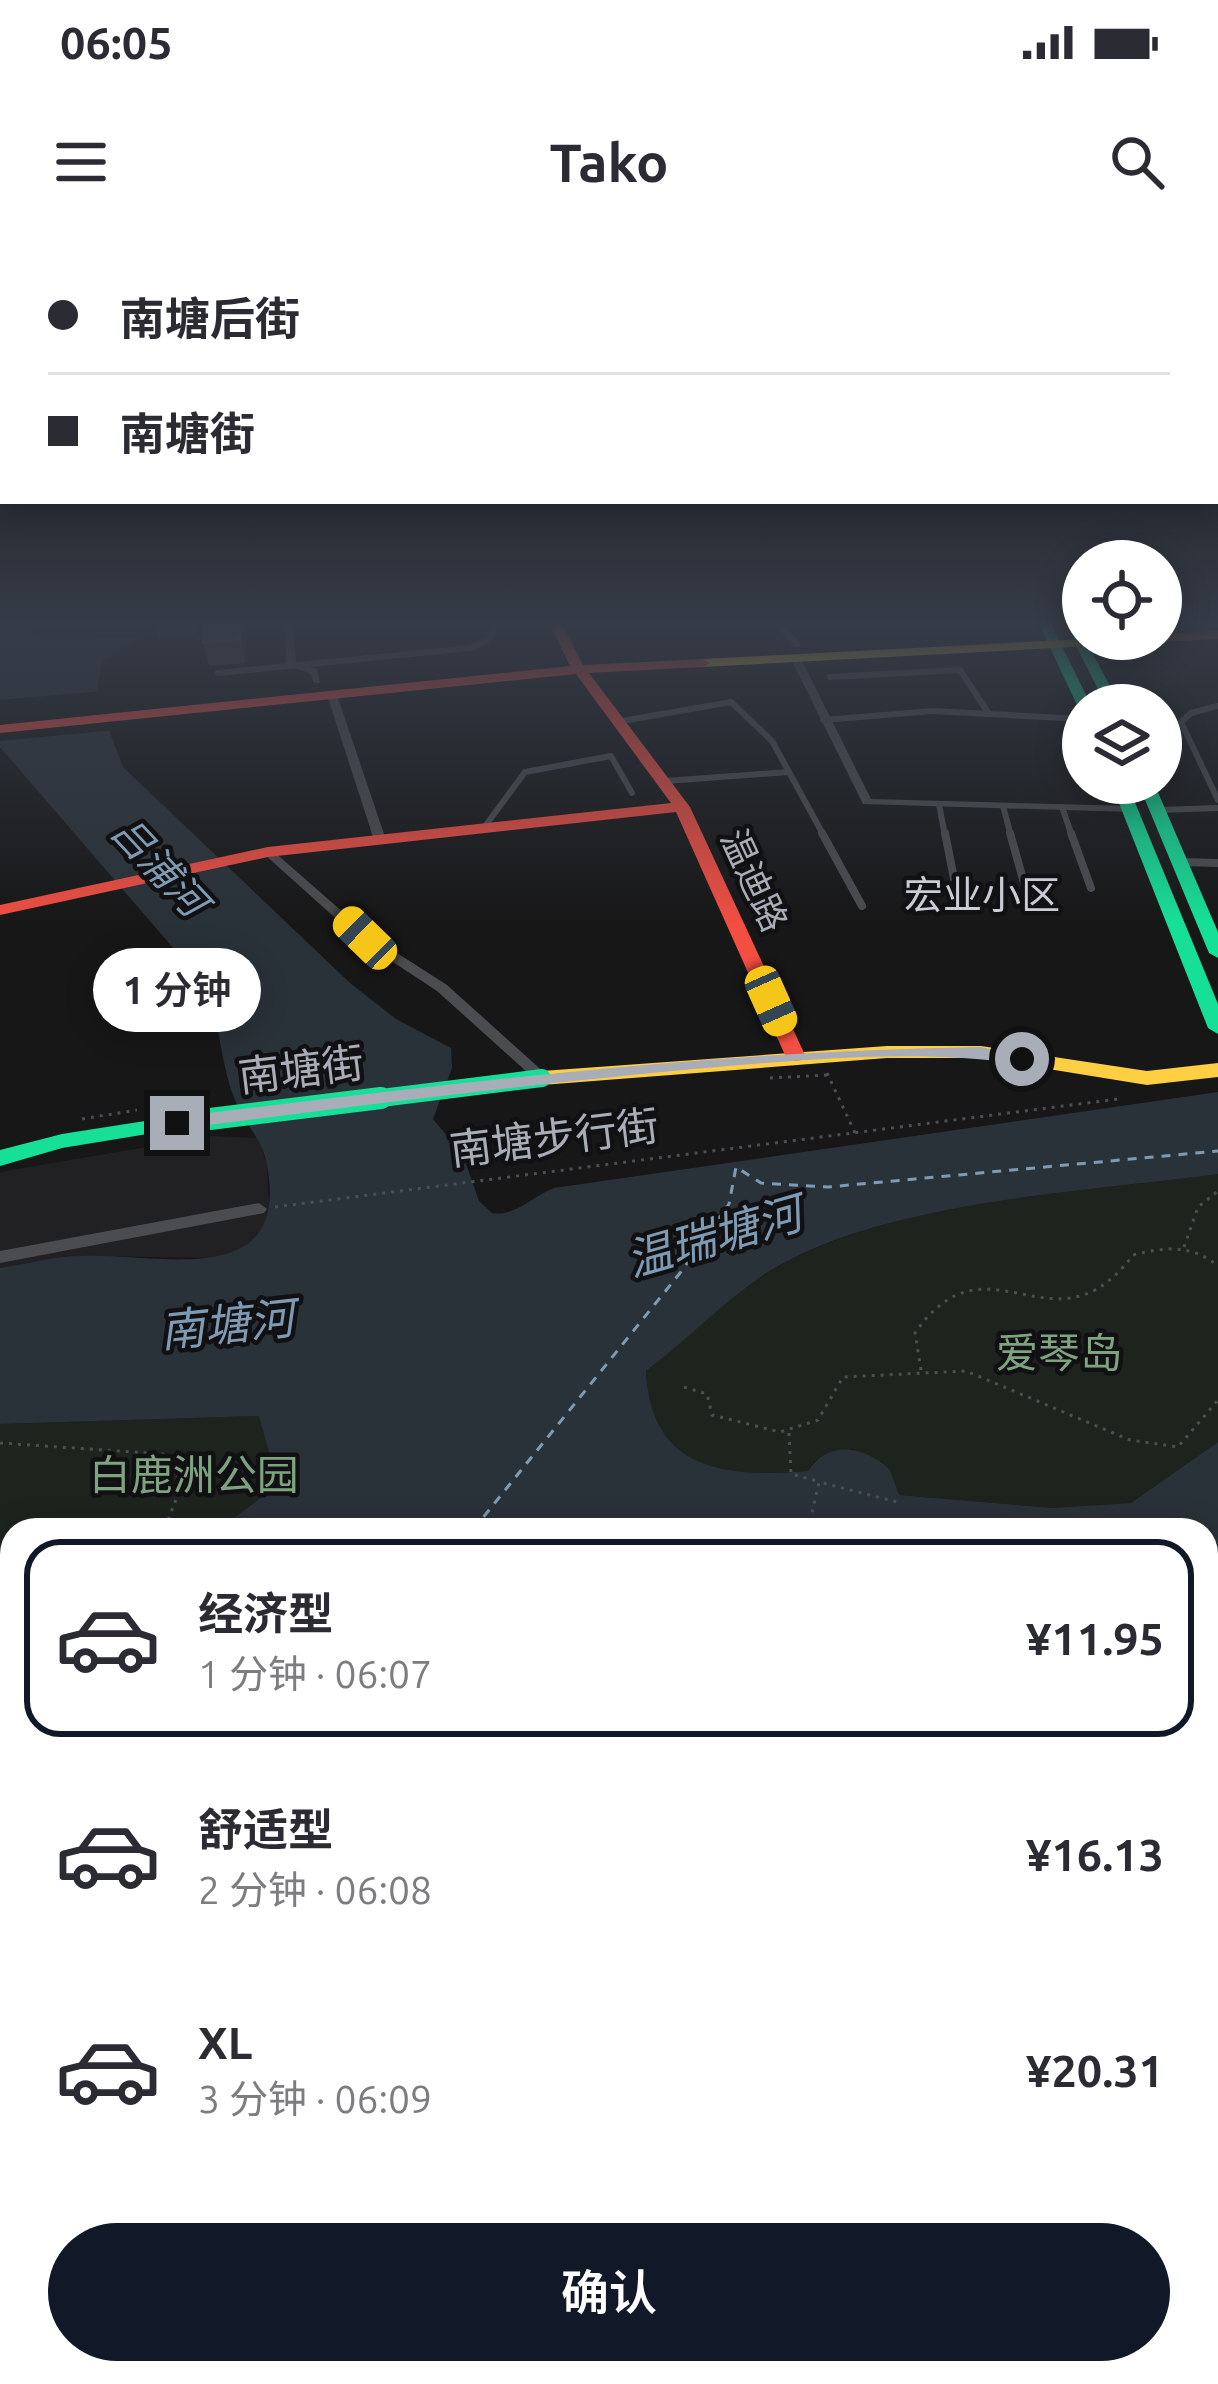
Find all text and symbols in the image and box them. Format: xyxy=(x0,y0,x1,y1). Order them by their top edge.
text: 06:05 xyxy=(60,17,173,68)
icon: menu xyxy=(48,129,114,195)
icon: search xyxy=(1104,129,1170,195)
text: Tako xyxy=(549,132,669,192)
text: 南塘后街 xyxy=(120,293,300,344)
text: 南塘街 xyxy=(120,408,255,459)
map controls xyxy=(1062,540,1182,804)
button: locate xyxy=(1062,540,1182,660)
button: layers xyxy=(1062,684,1182,804)
water label: 吕浦河 xyxy=(104,809,220,929)
street label: 温迪路 xyxy=(714,822,796,938)
district label: 宏业小区 xyxy=(904,873,1060,916)
car xyxy=(327,900,403,976)
callout: 1 分钟 xyxy=(93,949,261,1033)
car xyxy=(740,961,802,1041)
text: 1 分钟 xyxy=(122,968,232,1011)
route start xyxy=(995,1032,1049,1086)
street label: 南塘街 xyxy=(236,1038,366,1100)
route end xyxy=(150,1096,204,1150)
street label: 南塘步行街 xyxy=(447,1101,661,1173)
water label: 温瑞塘河 xyxy=(620,1184,815,1285)
water label: 南塘河 xyxy=(157,1291,305,1356)
park label: 爱琴岛 xyxy=(996,1329,1122,1376)
park label: 白鹿洲公园 xyxy=(89,1451,299,1498)
icon: car xyxy=(54,1584,162,1692)
text: 经济型 xyxy=(198,1588,333,1639)
text: ¥11.95 xyxy=(1026,1613,1164,1664)
text: 1 分钟 · 06:07 xyxy=(198,1652,432,1695)
icon: car xyxy=(54,1800,162,1908)
text: 舒适型 xyxy=(198,1804,333,1855)
text: ¥16.13 xyxy=(1026,1829,1164,1880)
text: 2 分钟 · 06:08 xyxy=(198,1868,432,1911)
icon: car xyxy=(54,2016,162,2124)
text: XL xyxy=(198,2017,252,2068)
text: ¥20.31 xyxy=(1026,2045,1164,2096)
text: 3 分钟 · 06:09 xyxy=(198,2077,432,2120)
button: 确认 xyxy=(48,2223,1170,2361)

